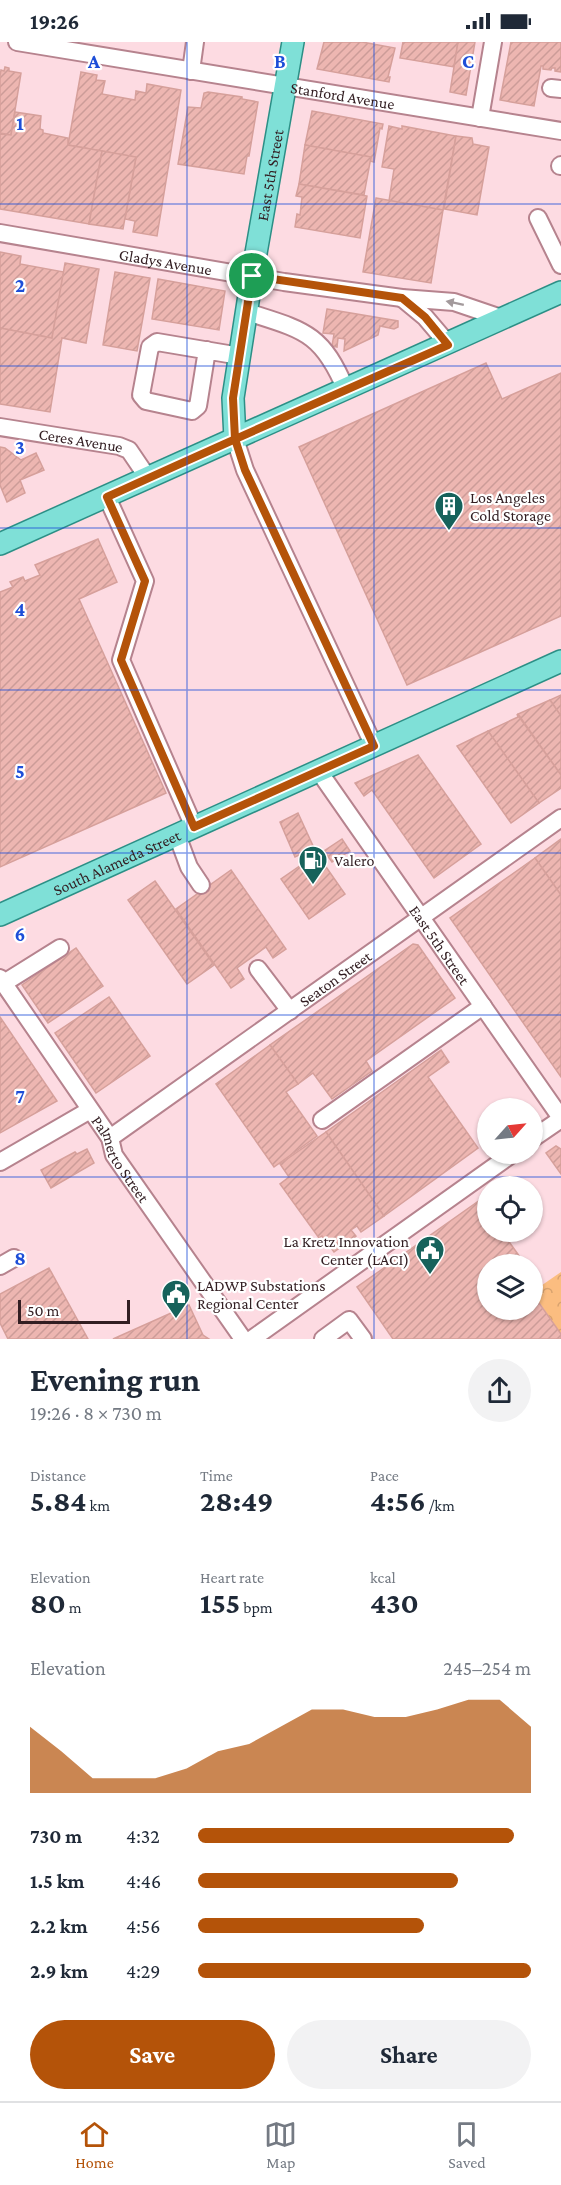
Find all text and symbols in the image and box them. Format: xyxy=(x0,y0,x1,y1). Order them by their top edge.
text: 19:26 xyxy=(30,9,80,34)
text: A xyxy=(87,50,101,72)
text: B xyxy=(274,50,286,72)
text: C xyxy=(462,50,474,72)
street label: Stanford Avenue xyxy=(289,78,396,112)
text: 1 xyxy=(16,112,24,134)
street label: East 5th Street xyxy=(253,127,286,222)
street label: Gladys Avenue xyxy=(118,245,213,278)
pin xyxy=(226,250,277,301)
icon: arrive xyxy=(235,259,268,292)
text: 2 xyxy=(15,274,25,296)
one-way arrow xyxy=(445,298,464,307)
street label: Ceres Avenue xyxy=(38,425,126,455)
text: 3 xyxy=(15,436,25,458)
place label: Los Angeles Cold Storage xyxy=(470,489,551,525)
building icon: Los Angeles Cold Storage xyxy=(433,490,465,532)
text: 4 xyxy=(15,598,26,620)
text: 5 xyxy=(15,760,25,782)
street label: South Alameda Street xyxy=(50,826,183,898)
fuel station icon: Valero xyxy=(297,844,329,886)
place label: Valero xyxy=(334,852,374,869)
street label: East 5th Street xyxy=(406,902,474,988)
text: 6 xyxy=(15,923,25,945)
street label: Seaton Street xyxy=(296,947,375,1010)
text: 7 xyxy=(15,1085,25,1107)
north arrow xyxy=(477,1098,543,1164)
map controls xyxy=(477,1098,543,1320)
street label: Palmetto Street xyxy=(89,1112,153,1206)
button: locate xyxy=(477,1176,543,1242)
place label: La Kretz Innovation Center (LACI) xyxy=(283,1233,409,1269)
public building icon: La Kretz Innovation Center (LACI) xyxy=(414,1234,446,1276)
text: 8 xyxy=(14,1247,26,1269)
button: layers xyxy=(477,1254,543,1320)
place label: LADWP Substations Regional Center xyxy=(197,1277,326,1313)
public building icon: LADWP Substations Regional Center xyxy=(160,1278,192,1320)
scale bar xyxy=(18,1297,130,1324)
text: 50 m xyxy=(27,1302,59,1319)
button: share xyxy=(468,1359,531,1422)
text: Evening run xyxy=(30,1361,200,1398)
text: 19:26 · 8 × 730 m xyxy=(30,1402,162,1424)
text: Distance xyxy=(30,1467,86,1484)
text: Time xyxy=(200,1467,233,1484)
text: Pace xyxy=(370,1467,399,1484)
text: 5.84 xyxy=(30,1484,87,1517)
text: 28:49 xyxy=(200,1484,274,1517)
text: 4:56 xyxy=(370,1484,426,1517)
text: km xyxy=(87,1497,110,1514)
text: /km xyxy=(426,1497,455,1514)
text: Elevation xyxy=(30,1569,91,1586)
text: Heart rate xyxy=(200,1569,264,1586)
text: kcal xyxy=(370,1569,396,1586)
text: 80 xyxy=(30,1586,66,1619)
text: 155 xyxy=(200,1586,240,1619)
text: 430 xyxy=(370,1586,419,1619)
text: m xyxy=(66,1599,82,1616)
text: bpm xyxy=(240,1599,273,1616)
text: Elevation xyxy=(30,1657,106,1679)
text: 245–254 m xyxy=(443,1657,531,1679)
text: 730 m xyxy=(30,1825,82,1847)
text: 4:32 xyxy=(126,1825,160,1847)
text: 1.5 km xyxy=(30,1870,85,1892)
text: 4:46 xyxy=(126,1870,161,1892)
text: 2.2 km xyxy=(30,1915,88,1937)
text: 4:56 xyxy=(126,1915,160,1937)
text: 2.9 km xyxy=(30,1960,88,1982)
text: 4:29 xyxy=(126,1960,160,1982)
button: Save xyxy=(30,2020,275,2089)
button: Share xyxy=(287,2020,531,2089)
tab: Home xyxy=(75,2118,114,2171)
tab: Map xyxy=(264,2118,297,2171)
tab: Saved xyxy=(448,2118,486,2171)

